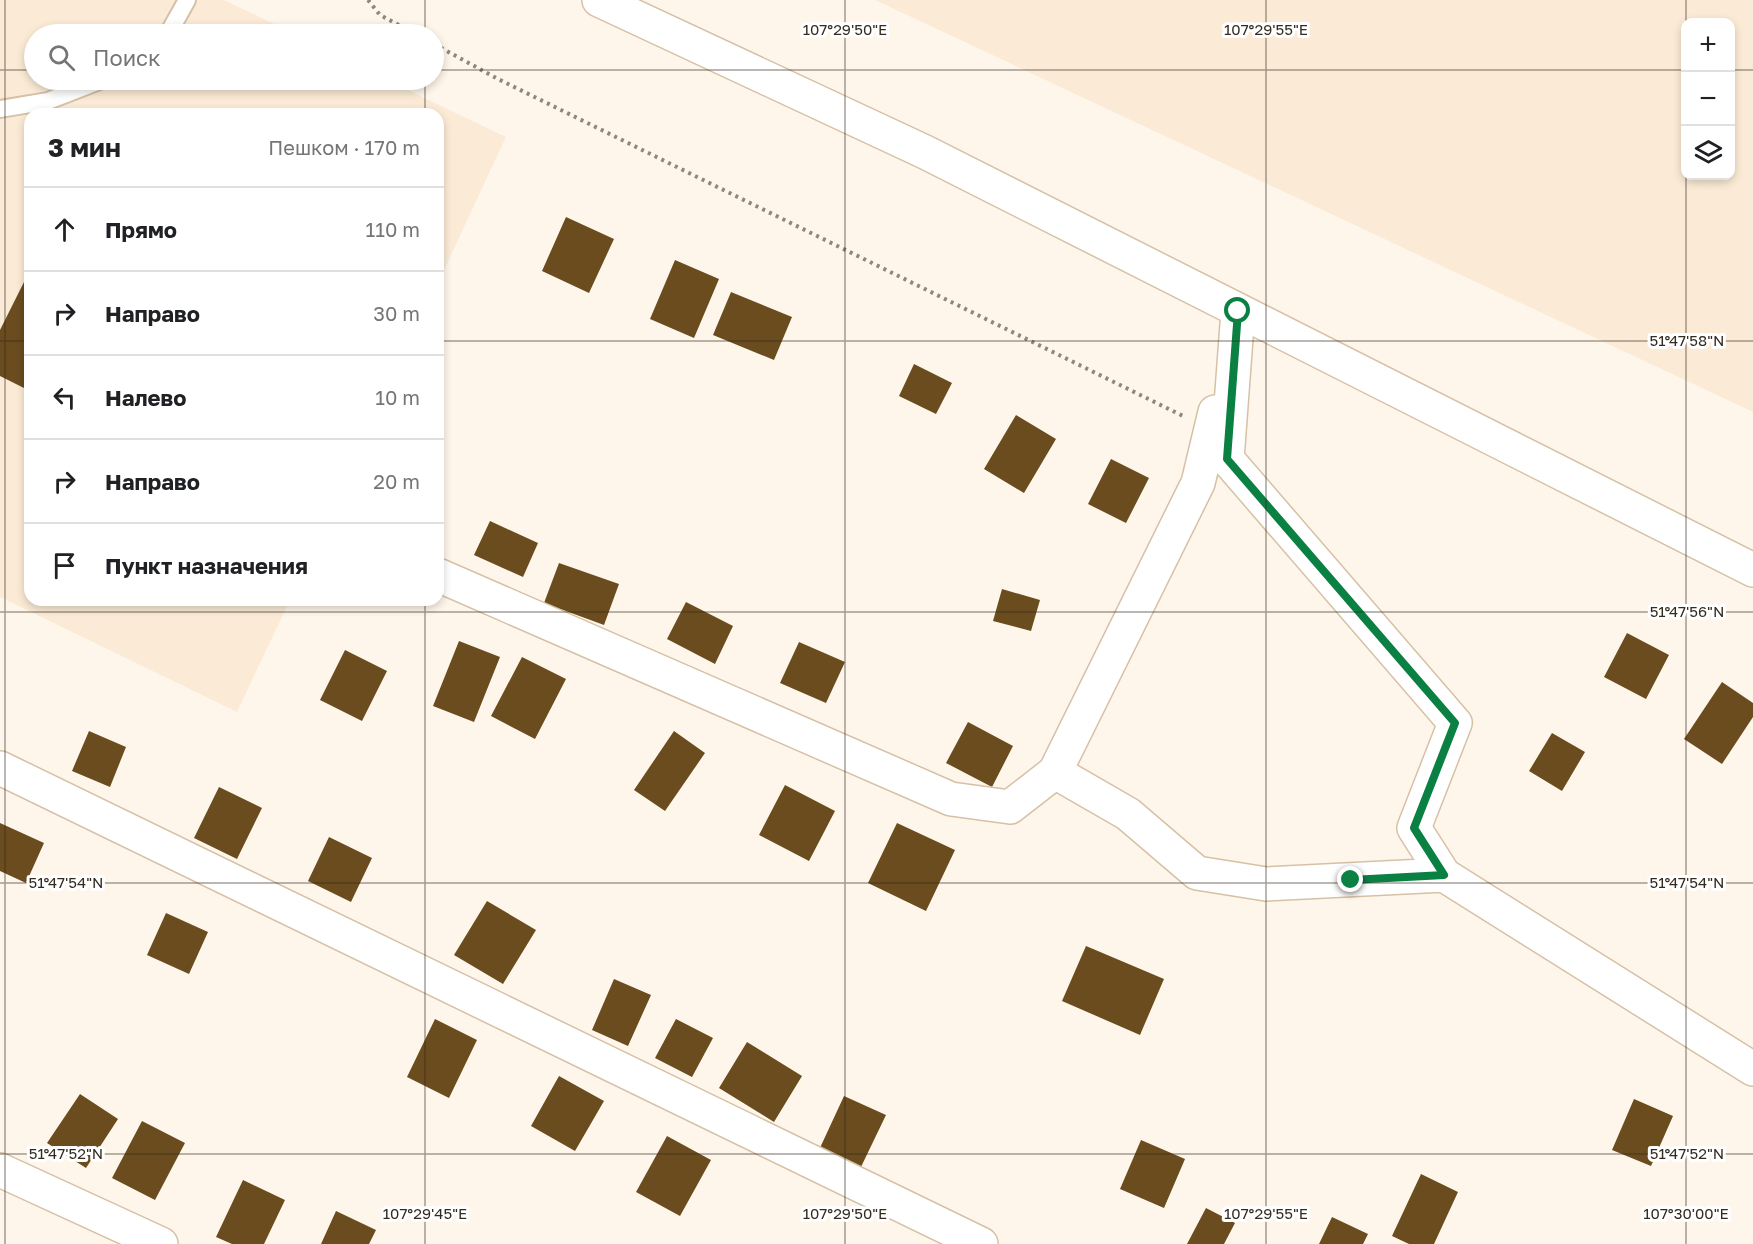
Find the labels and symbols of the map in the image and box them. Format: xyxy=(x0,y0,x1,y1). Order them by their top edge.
text: 107°29'50"E xyxy=(803,20,887,38)
text: 107°29'55"E xyxy=(1224,20,1308,38)
route start xyxy=(1224,297,1250,323)
text: 51°47'58"N xyxy=(1650,331,1724,349)
text: 51°47'56"N xyxy=(1650,602,1724,620)
route end xyxy=(1337,866,1363,892)
text: 51°47'54"N xyxy=(29,873,103,891)
text: 51°47'54"N xyxy=(1650,873,1724,891)
text: 51°47'52"N xyxy=(29,1144,103,1162)
text: 51°47'52"N xyxy=(1650,1144,1724,1162)
text: 107°29'45"E xyxy=(383,1204,467,1222)
text: 107°29'50"E xyxy=(803,1204,887,1222)
text: 107°29'55"E xyxy=(1224,1204,1308,1222)
text: 107°30'00"E xyxy=(1643,1204,1729,1222)

